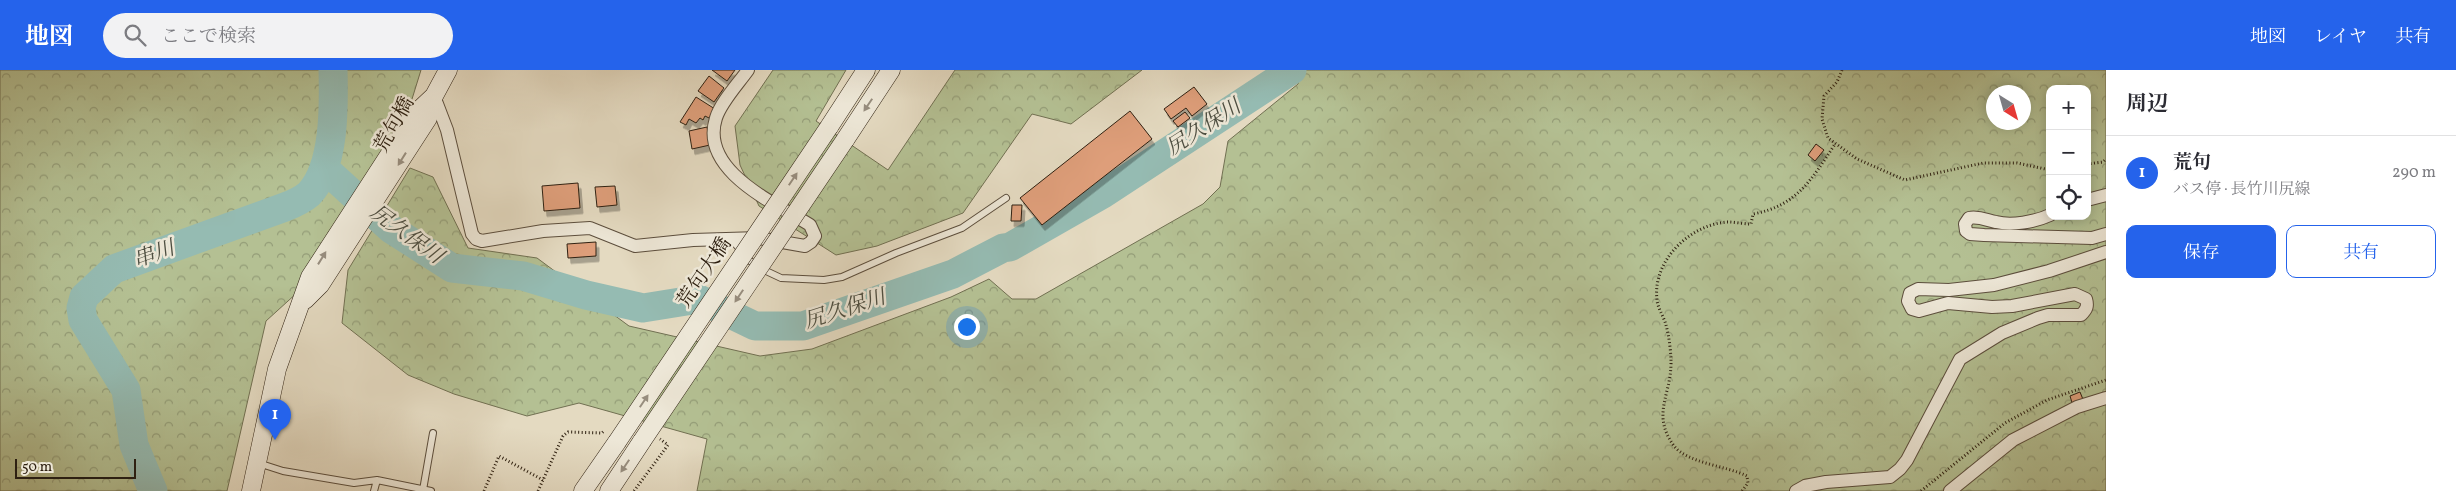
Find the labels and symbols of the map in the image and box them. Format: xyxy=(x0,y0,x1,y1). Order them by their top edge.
north arrow xyxy=(1986,85,2031,130)
street label: 荒句橋 xyxy=(368,92,422,158)
water label: 尻久保川 xyxy=(1161,92,1249,163)
one-way arrow xyxy=(863,98,873,112)
one-way arrow xyxy=(397,152,407,166)
one-way arrow xyxy=(789,173,798,186)
water label: 尻久保川 xyxy=(363,199,450,273)
street label: 荒句大橋 xyxy=(671,232,739,314)
water label: 串川 xyxy=(129,234,181,276)
one-way arrow xyxy=(317,251,326,265)
water label: 尻久保川 xyxy=(801,283,891,337)
one-way arrow xyxy=(734,290,744,303)
your location xyxy=(954,314,980,340)
one-way arrow xyxy=(639,395,649,408)
pin: 1 xyxy=(259,399,291,440)
scale bar xyxy=(15,456,136,479)
one-way arrow xyxy=(620,459,630,473)

